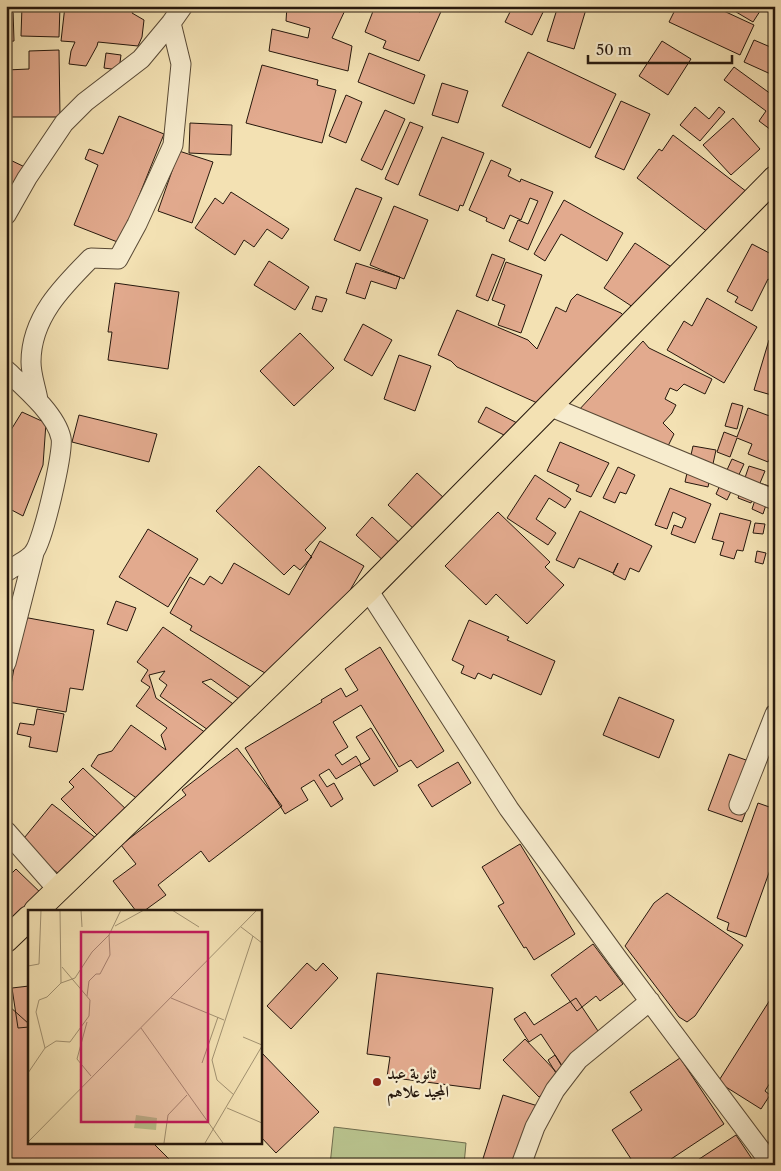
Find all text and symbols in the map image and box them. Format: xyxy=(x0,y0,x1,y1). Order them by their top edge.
scale bar xyxy=(588,32,732,64)
text: 50 m xyxy=(596,40,632,59)
inset map xyxy=(28,910,261,1144)
place label: ثانوية عبد المجيد علاهم xyxy=(387,1063,449,1106)
marker: ثانوية عبد المجيد علاهم xyxy=(371,1076,383,1088)

